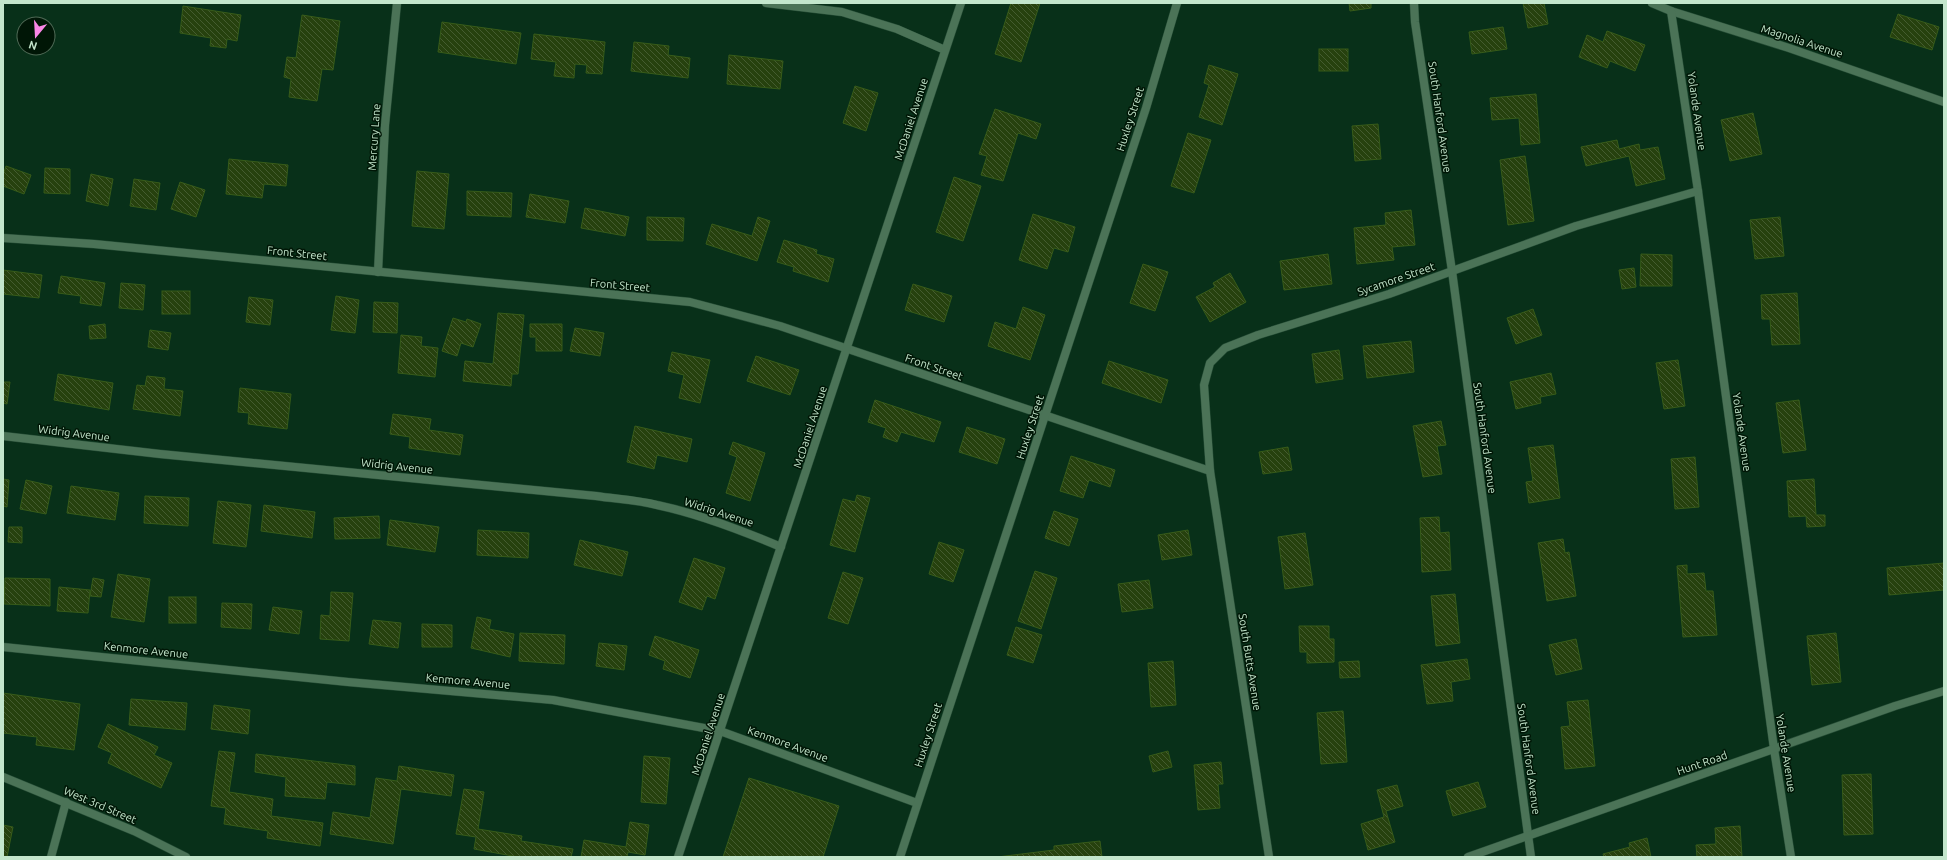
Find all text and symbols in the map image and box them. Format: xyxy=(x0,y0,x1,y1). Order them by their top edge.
north arrow xyxy=(16,16,56,56)
street label: Magnolia Avenue xyxy=(1760,22,1844,60)
text: N xyxy=(27,39,39,52)
street label: South Hanford Avenue xyxy=(1426,61,1454,173)
street label: Yolande Avenue xyxy=(1686,71,1708,151)
street label: McDaniel Avenue xyxy=(892,76,930,162)
street label: Huxley Street xyxy=(1114,85,1146,153)
street label: Mercury Lane xyxy=(366,103,382,171)
street label: Front Street xyxy=(267,244,328,262)
street label: Sycamore Street xyxy=(1356,260,1437,298)
street label: Front Street xyxy=(590,276,651,294)
street label: Front Street xyxy=(904,352,965,383)
street label: South Hanford Avenue xyxy=(1471,382,1499,494)
street label: McDaniel Avenue xyxy=(791,384,829,470)
street label: Yolande Avenue xyxy=(1731,392,1753,472)
street label: Huxley Street xyxy=(1014,393,1046,461)
street label: Widrig Avenue xyxy=(37,423,111,443)
street label: Widrig Avenue xyxy=(360,456,434,476)
street label: Widrig Avenue xyxy=(683,495,755,529)
street label: South Butts Avenue xyxy=(1236,613,1264,711)
street label: Kenmore Avenue xyxy=(103,640,189,660)
street label: Kenmore Avenue xyxy=(425,671,511,691)
street label: McDaniel Avenue xyxy=(689,691,727,777)
street label: Huxley Street xyxy=(912,701,944,769)
street label: South Hanford Avenue xyxy=(1515,703,1543,815)
street label: Yolande Avenue xyxy=(1774,713,1798,793)
street label: Kenmore Avenue xyxy=(746,724,830,764)
street label: Hunt Road xyxy=(1675,749,1729,777)
street label: West 3rd Street xyxy=(62,784,139,826)

